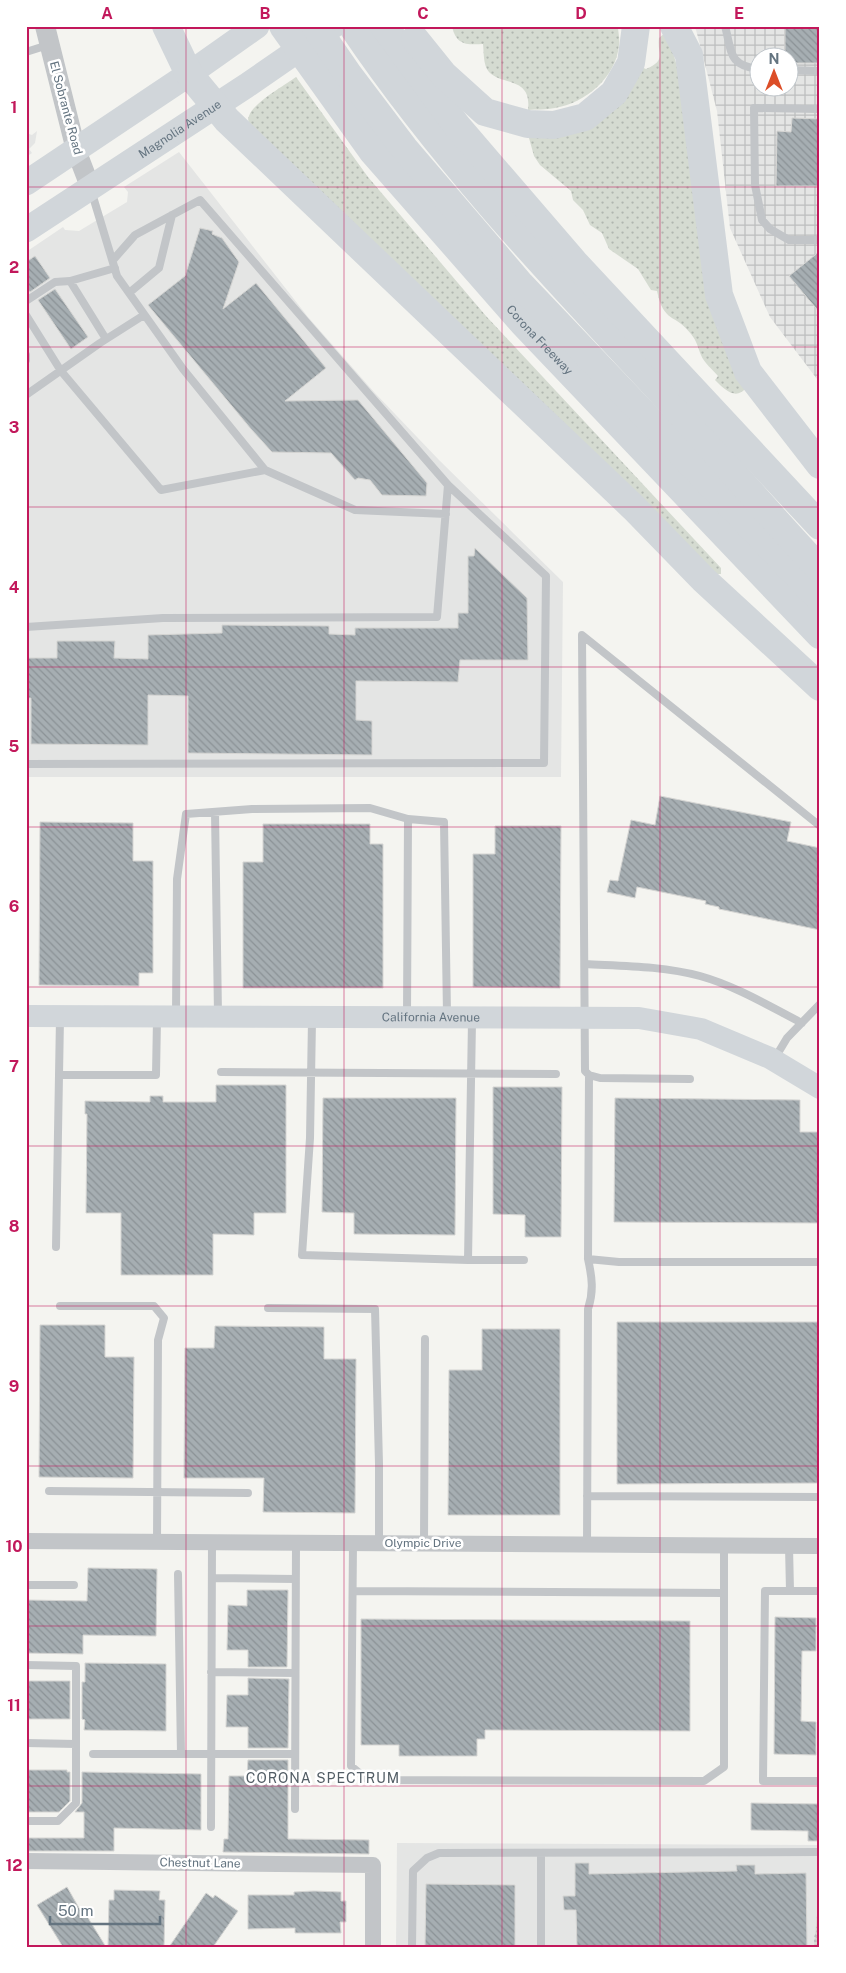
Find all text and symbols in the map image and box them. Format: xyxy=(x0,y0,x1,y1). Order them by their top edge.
text: A xyxy=(101,4,113,23)
text: B xyxy=(260,4,271,23)
text: C xyxy=(417,4,429,23)
text: D xyxy=(575,4,587,23)
text: E xyxy=(734,4,744,23)
north arrow xyxy=(748,48,798,98)
text: N xyxy=(769,51,779,67)
street label: El Sobrante Road xyxy=(47,60,85,156)
street label: Magnolia Avenue xyxy=(136,97,224,161)
text: 1 xyxy=(11,98,17,117)
text: 2 xyxy=(9,258,19,277)
street label: Corona Freeway xyxy=(504,302,576,378)
text: 3 xyxy=(9,418,19,437)
text: 4 xyxy=(9,578,20,597)
text: 5 xyxy=(9,737,20,756)
text: 6 xyxy=(9,897,19,916)
street label: California Avenue xyxy=(382,1010,480,1024)
text: 7 xyxy=(9,1057,19,1076)
text: 8 xyxy=(9,1217,20,1236)
text: 9 xyxy=(9,1377,19,1396)
street label: Olympic Drive xyxy=(384,1536,462,1550)
text: 10 xyxy=(5,1537,23,1556)
text: 11 xyxy=(7,1696,21,1715)
district label: CORONA SPECTRUM xyxy=(246,1770,400,1786)
street label: Chestnut Lane xyxy=(159,1855,241,1871)
text: 12 xyxy=(5,1856,23,1875)
scale bar xyxy=(50,1893,160,1925)
text: 50 m xyxy=(58,1902,93,1919)

